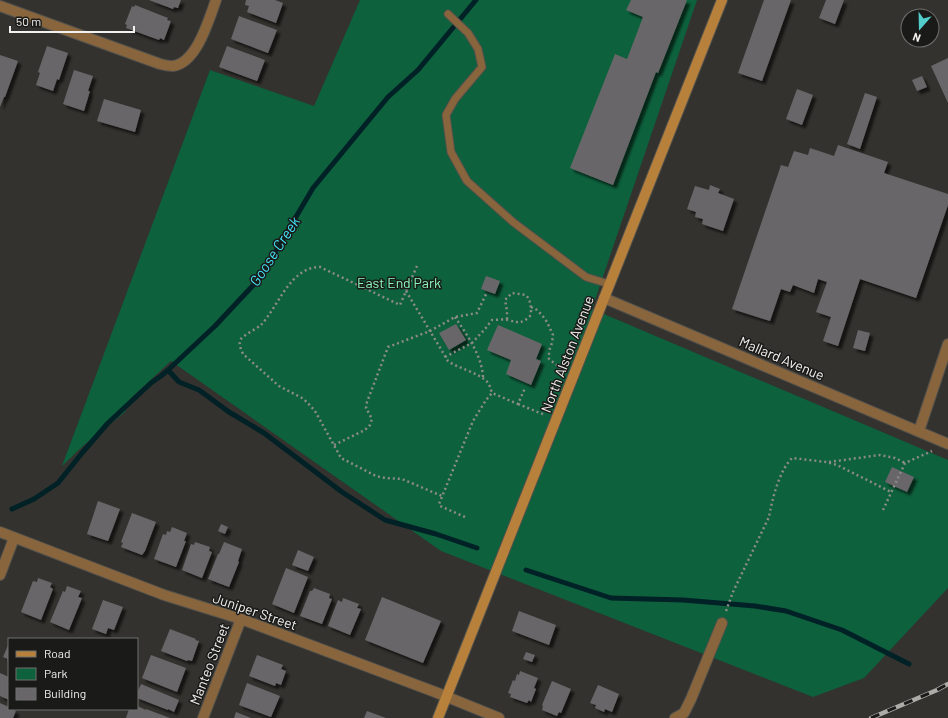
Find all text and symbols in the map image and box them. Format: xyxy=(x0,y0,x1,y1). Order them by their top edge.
scale bar xyxy=(10,8,134,34)
north arrow xyxy=(900,8,940,48)
text: 50 m xyxy=(16,14,41,28)
text: N xyxy=(911,31,922,45)
water label: Goose Creek xyxy=(245,212,304,289)
park label: East End Park xyxy=(357,274,441,291)
street label: North Alston Avenue xyxy=(537,293,597,415)
street label: Mallard Avenue xyxy=(737,332,827,384)
street label: Juniper Street xyxy=(211,589,299,633)
street label: Manteo Street xyxy=(186,621,232,707)
legend xyxy=(8,638,138,710)
text: Road xyxy=(44,646,71,660)
text: Park xyxy=(44,666,68,680)
text: Building xyxy=(44,686,86,700)

